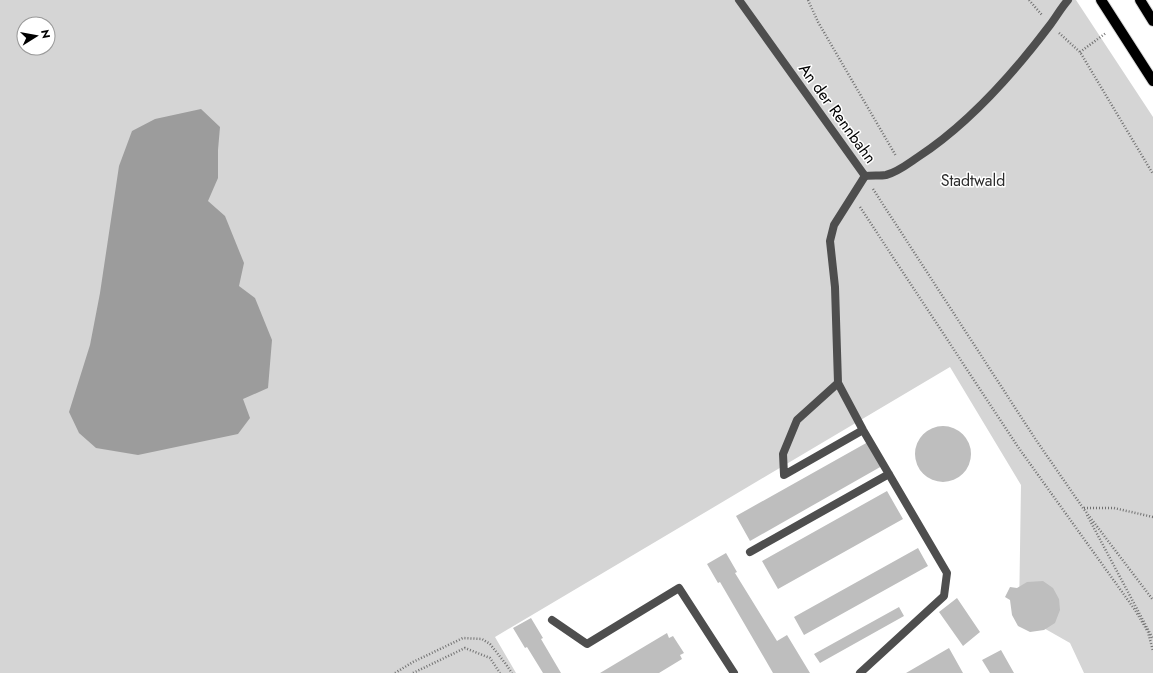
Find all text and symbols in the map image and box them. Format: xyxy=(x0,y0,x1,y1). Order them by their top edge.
north arrow xyxy=(16,16,56,56)
text: N xyxy=(37,28,55,40)
street label: An der Rennbahn xyxy=(793,58,882,168)
park label: Stadtwald xyxy=(941,169,1005,192)

